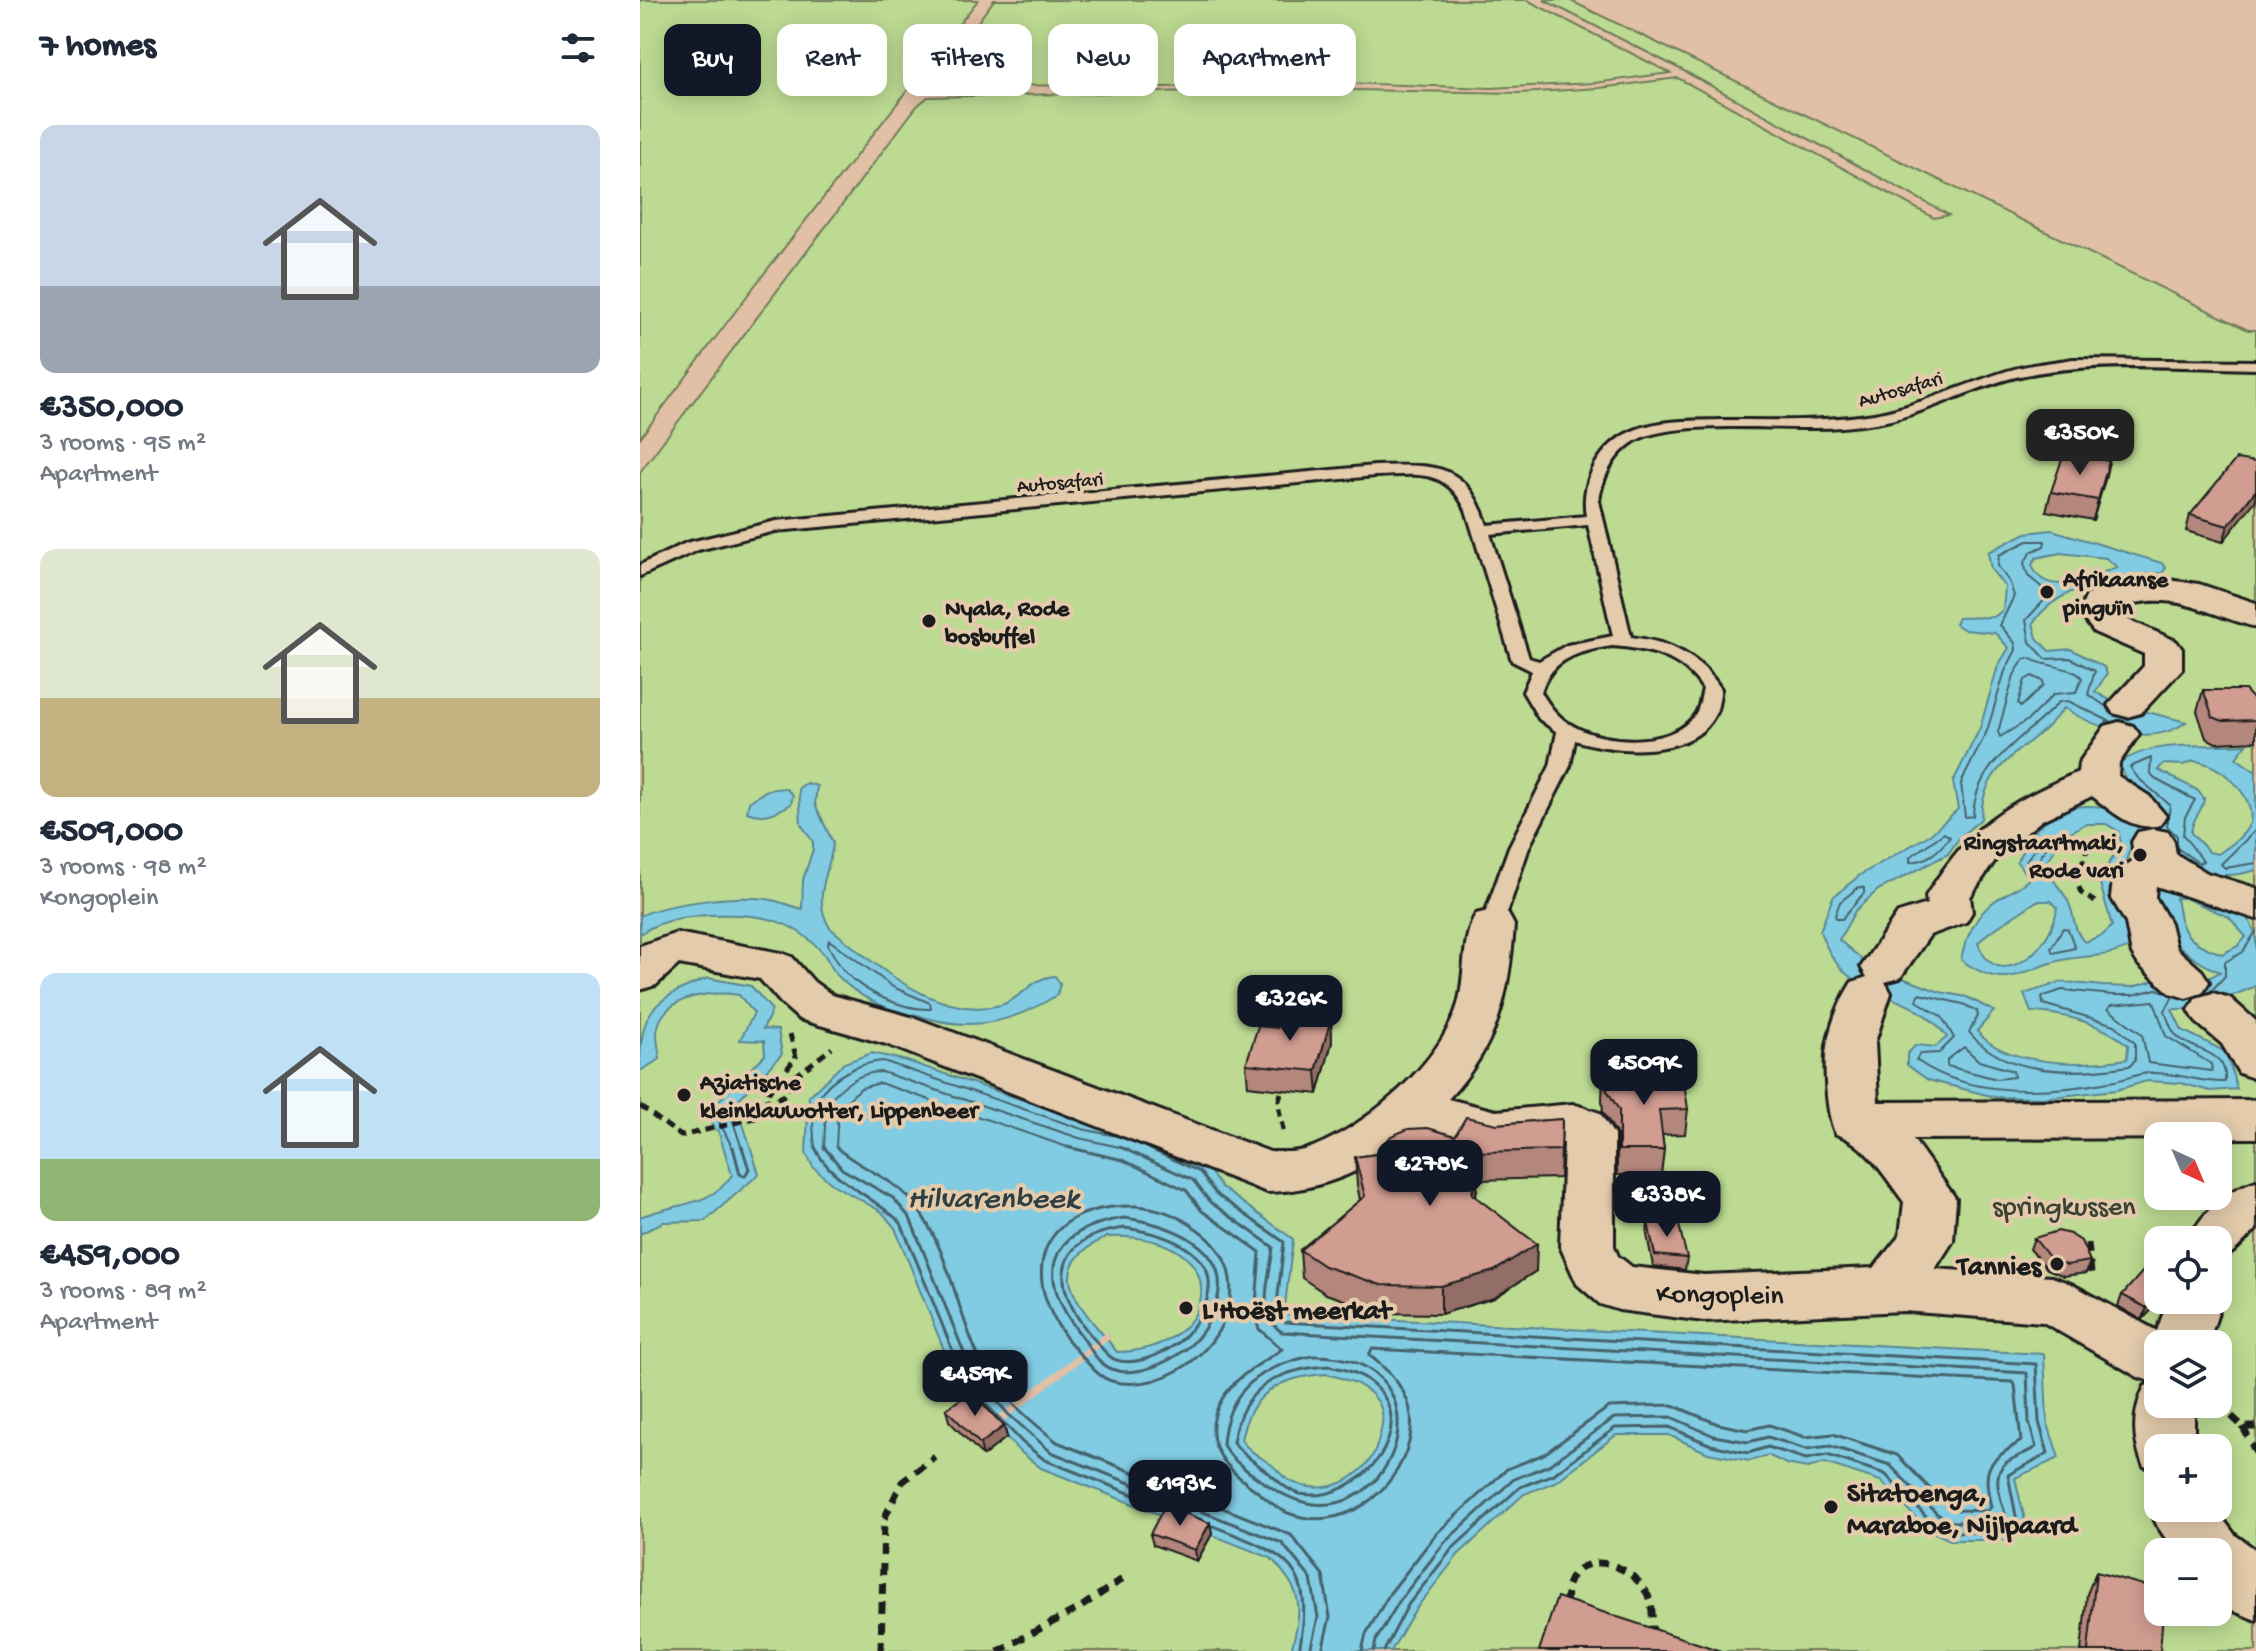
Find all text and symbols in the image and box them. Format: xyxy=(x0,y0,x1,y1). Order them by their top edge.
chip: Buy xyxy=(664,24,761,96)
chip: Rent xyxy=(777,24,887,96)
chip: Filters xyxy=(903,24,1032,96)
chip: New xyxy=(1048,24,1158,96)
chip: Apartment xyxy=(1174,24,1356,96)
icon: filters xyxy=(556,26,600,70)
text: 7 homes xyxy=(40,28,156,68)
icon: home xyxy=(248,177,392,321)
street label: Autosafari xyxy=(1856,368,1946,414)
text: €350,000 xyxy=(40,389,184,429)
pin: €350K xyxy=(2024,409,2136,477)
text: €350K xyxy=(2044,419,2116,450)
text: 3 rooms · 95 m² xyxy=(40,429,206,460)
text: Apartment xyxy=(40,460,157,491)
street label: Autosafari xyxy=(1016,469,1105,500)
place label: Afrikaanse pinguïn xyxy=(2062,567,2170,624)
marker: Afrikaanse pinguïn xyxy=(2038,583,2056,601)
place label: Nyala, Rode bosbuffel xyxy=(944,596,1071,653)
icon: home xyxy=(248,601,392,745)
marker: Nyala, Rode bosbuffel xyxy=(920,612,938,630)
text: €509,000 xyxy=(40,813,183,853)
place label: Ringstaartmaki, Rode vari xyxy=(1963,830,2124,887)
marker: Ringstaartmaki, Rode vari xyxy=(2131,846,2149,864)
text: 3 rooms · 98 m² xyxy=(40,853,207,884)
text: Kongoplein xyxy=(40,884,158,915)
pin: €326K xyxy=(1234,975,1346,1043)
text: €326K xyxy=(1255,985,1325,1016)
icon: home xyxy=(248,1025,392,1169)
pin: €509K xyxy=(1588,1039,1700,1107)
text: €509K xyxy=(1608,1049,1680,1080)
place label: Aziatische kleinklauwotter, Lippenbeer xyxy=(699,1070,980,1127)
marker: Aziatische kleinklauwotter, Lippenbeer xyxy=(675,1086,693,1104)
north arrow xyxy=(2144,1122,2232,1210)
map controls xyxy=(2144,1122,2232,1626)
pin: €278K xyxy=(1374,1140,1486,1208)
text: €278K xyxy=(1395,1150,1465,1181)
pin: €338K xyxy=(1611,1171,1723,1239)
text: €338K xyxy=(1631,1181,1703,1212)
water label: Hilvarenbeek xyxy=(907,1182,1081,1220)
park label: springkussen xyxy=(1992,1192,2136,1225)
button: locate xyxy=(2144,1226,2232,1314)
text: €459,000 xyxy=(40,1237,180,1277)
place label: Tannies xyxy=(1955,1252,2043,1285)
marker: Tannies xyxy=(2048,1255,2066,1273)
text: 3 rooms · 89 m² xyxy=(40,1277,207,1308)
street label: Kongoplein xyxy=(1656,1279,1785,1314)
place label: L'Hoëst meerkat xyxy=(1202,1296,1393,1329)
marker: L'Hoëst meerkat xyxy=(1177,1299,1195,1317)
text: Apartment xyxy=(40,1308,157,1339)
button: layers xyxy=(2144,1330,2232,1418)
pin: €459K xyxy=(919,1350,1031,1418)
text: €459K xyxy=(941,1360,1009,1391)
button: + xyxy=(2144,1434,2232,1522)
pin: €193K xyxy=(1124,1460,1236,1528)
text: €193K xyxy=(1147,1470,1213,1501)
place label: Sitatoenga, Maraboe, Nijlpaard xyxy=(1847,1479,2079,1544)
marker: Sitatoenga, Maraboe, Nijlpaard xyxy=(1822,1498,1840,1516)
button: − xyxy=(2144,1538,2232,1626)

